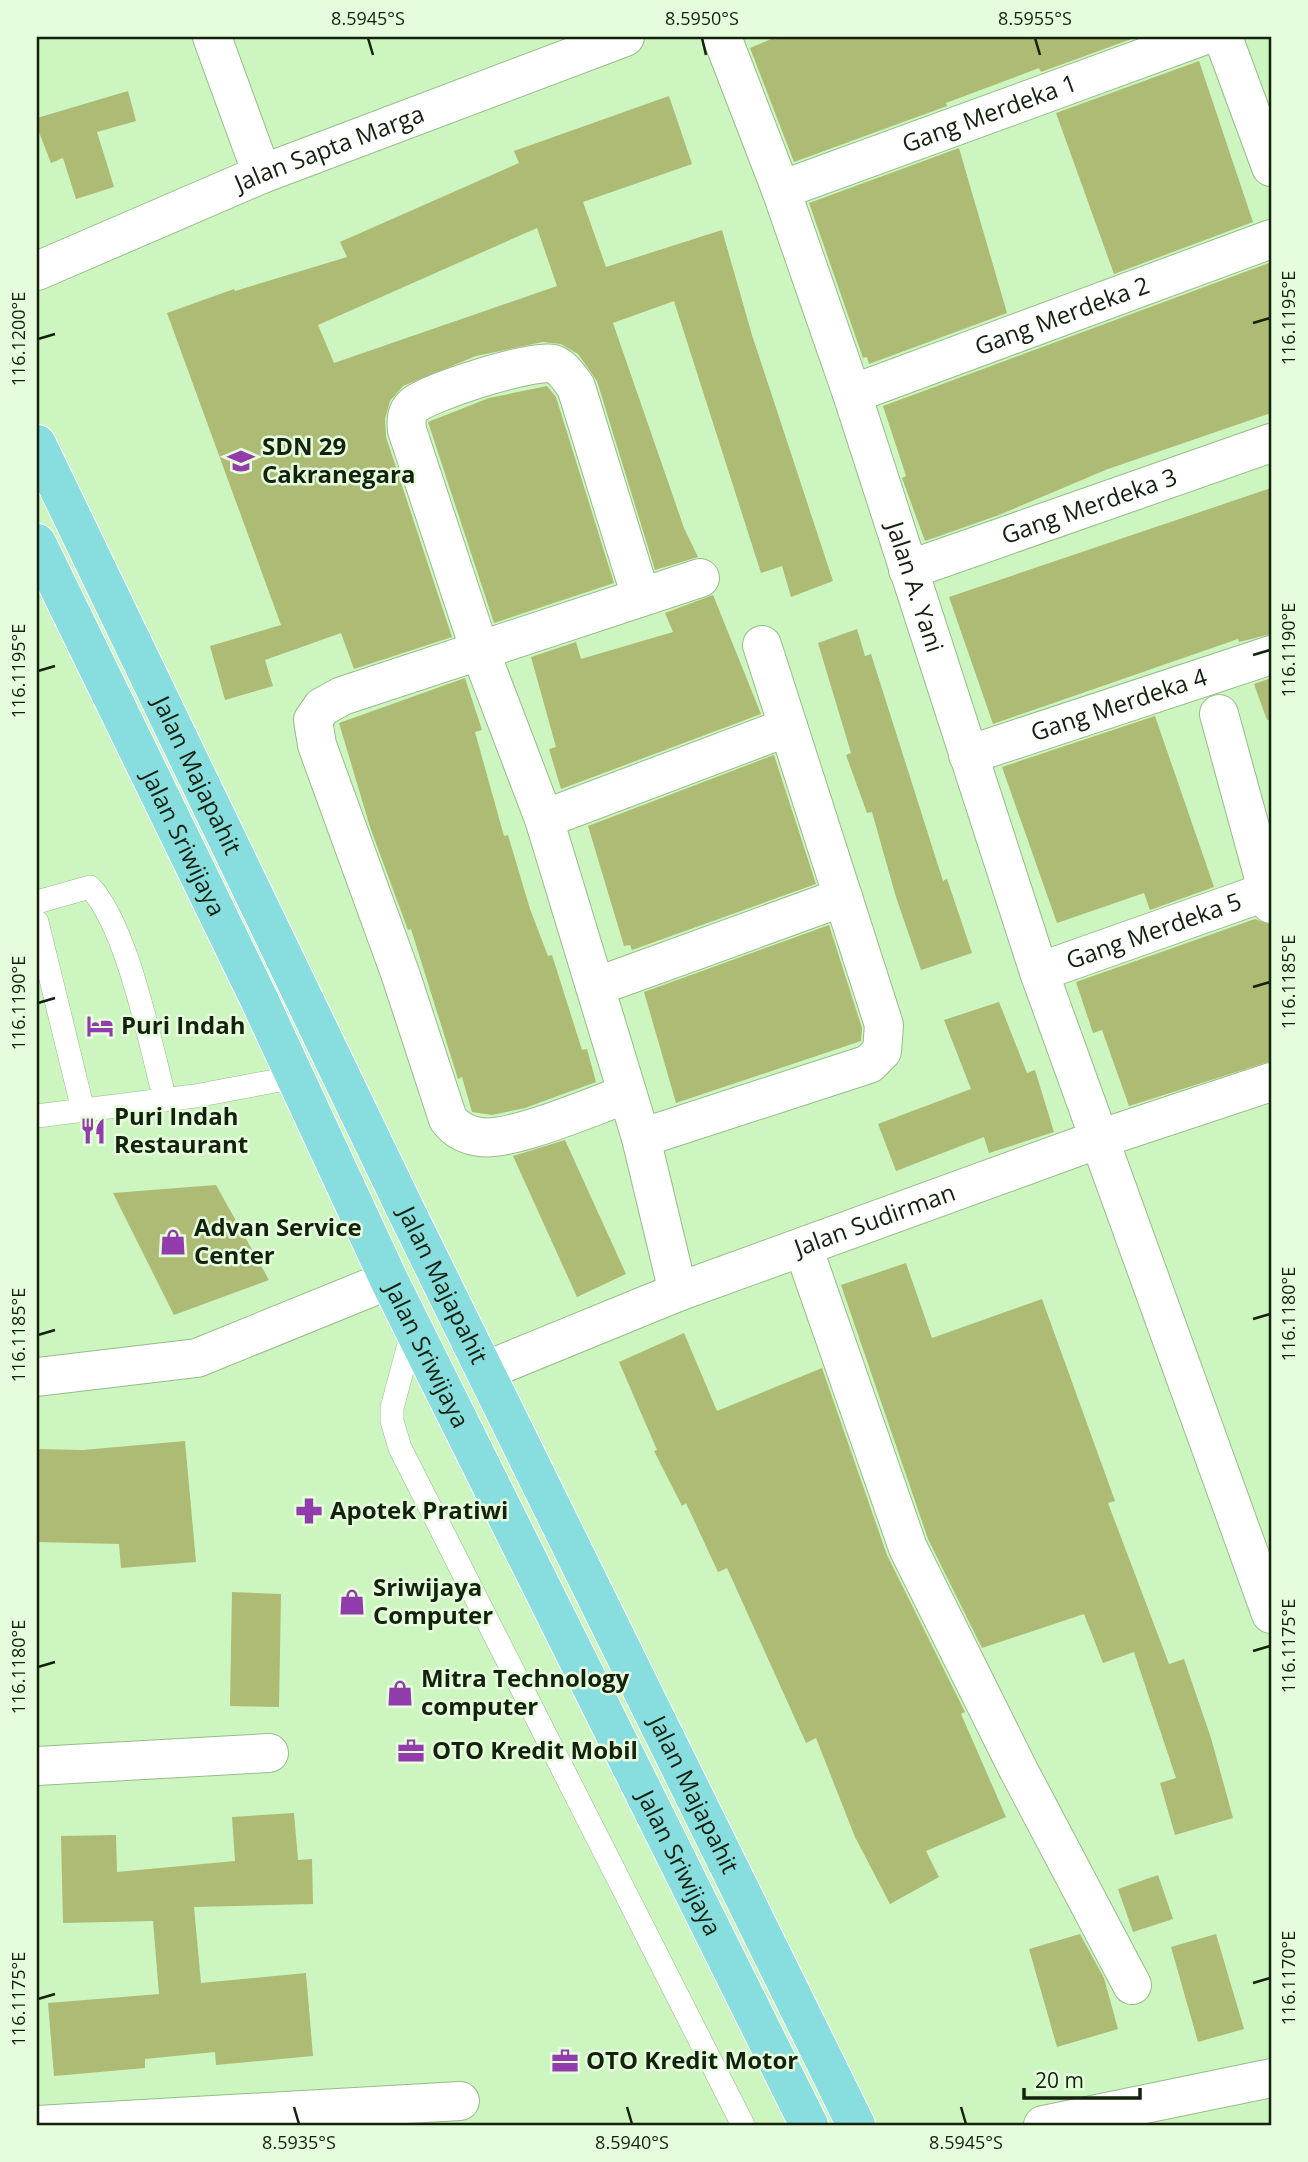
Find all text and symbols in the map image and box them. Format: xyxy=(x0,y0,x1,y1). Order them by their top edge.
text: 8.5945°S xyxy=(331,6,405,30)
text: 8.5950°S xyxy=(665,6,739,30)
text: 8.5955°S xyxy=(998,6,1072,30)
street label: Gang Merdeka 1 xyxy=(897,65,1081,159)
street label: Jalan Sapta Marga xyxy=(227,96,428,200)
street label: Gang Merdeka 2 xyxy=(970,268,1153,362)
text: 116.1195°E xyxy=(1276,271,1300,365)
text: 116.1200°E xyxy=(6,292,30,386)
place label: SDN 29 Cakranegara xyxy=(262,429,415,490)
school or university icon: SDN 29 Cakranegara xyxy=(226,446,256,476)
street label: Gang Merdeka 3 xyxy=(997,459,1181,551)
street label: Jalan A. Yani xyxy=(879,515,952,656)
text: 116.1190°E xyxy=(1276,603,1300,697)
text: 116.1195°E xyxy=(6,624,30,718)
street label: Gang Merdeka 4 xyxy=(1026,659,1211,748)
street label: Jalan Majapahit xyxy=(145,689,250,860)
street label: Jalan Sriwijaya xyxy=(134,762,234,921)
street label: Gang Merdeka 5 xyxy=(1061,884,1246,976)
text: 116.1185°E xyxy=(1276,935,1300,1029)
text: 116.1190°E xyxy=(6,956,30,1050)
place label: Puri Indah xyxy=(121,1008,245,1041)
hotel icon: Puri Indah xyxy=(85,1011,115,1041)
place label: Puri Indah Restaurant xyxy=(114,1099,248,1160)
restaurant icon: Puri Indah Restaurant xyxy=(78,1116,108,1146)
street label: Jalan Sudirman xyxy=(787,1175,959,1264)
street label: Jalan Majapahit xyxy=(390,1199,497,1369)
place label: Advan Service Center xyxy=(194,1210,362,1271)
shop icon: Advan Service Center xyxy=(158,1227,188,1257)
text: 116.1180°E xyxy=(1276,1267,1300,1361)
street label: Jalan Sriwijaya xyxy=(377,1275,478,1433)
text: 116.1185°E xyxy=(6,1288,30,1382)
place label: Apotek Pratiwi xyxy=(330,1493,508,1526)
pharmacy icon: Apotek Pratiwi xyxy=(294,1496,324,1526)
place label: Sriwijaya Computer xyxy=(373,1570,493,1631)
shop icon: Sriwijaya Computer xyxy=(337,1587,367,1617)
text: 116.1175°E xyxy=(1276,1599,1300,1693)
text: 116.1180°E xyxy=(6,1620,30,1714)
place label: Mitra Technology computer xyxy=(421,1661,630,1722)
shop icon: Mitra Technology computer xyxy=(385,1678,415,1708)
street label: Jalan Majapahit xyxy=(641,1708,748,1879)
place label: OTO Kredit Mobil xyxy=(432,1733,638,1766)
office icon: OTO Kredit Mobil xyxy=(396,1736,426,1766)
street label: Jalan Sriwijaya xyxy=(629,1782,730,1941)
text: 116.1170°E xyxy=(1276,1931,1300,2025)
text: 116.1175°E xyxy=(6,1952,30,2046)
place label: OTO Kredit Motor xyxy=(586,2043,798,2076)
office icon: OTO Kredit Motor xyxy=(550,2046,580,2076)
scale bar xyxy=(1024,2057,1140,2101)
text: 20 m xyxy=(1035,2066,1084,2094)
text: 8.5935°S xyxy=(262,2130,336,2154)
text: 8.5940°S xyxy=(595,2130,669,2154)
text: 8.5945°S xyxy=(929,2130,1003,2154)

